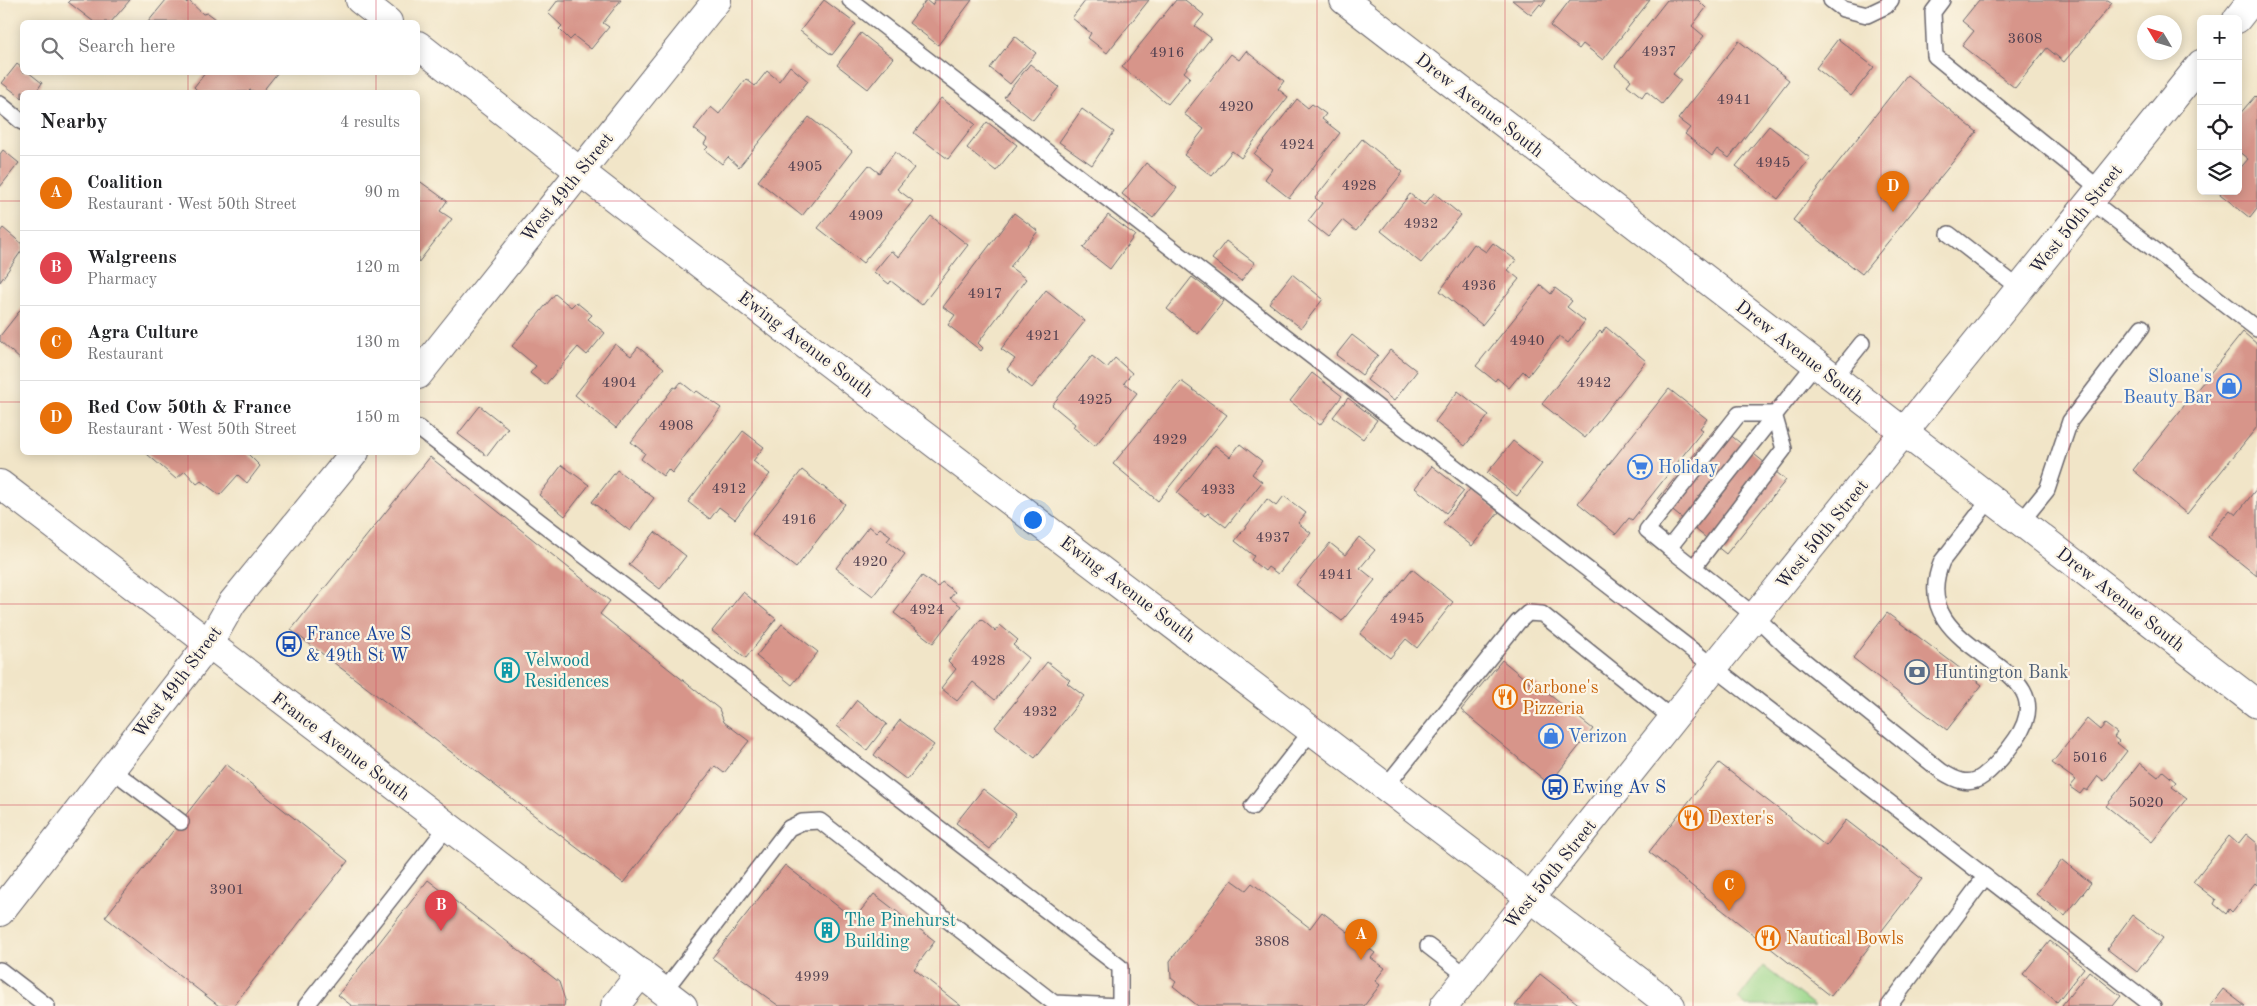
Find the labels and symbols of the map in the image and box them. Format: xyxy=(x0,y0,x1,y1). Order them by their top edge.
north arrow xyxy=(2137,15,2182,60)
house number: 3608 xyxy=(2008,32,2042,47)
house number: 4937 xyxy=(1642,45,1676,60)
house number: 4916 xyxy=(1150,46,1184,61)
street label: Drew Avenue South xyxy=(1412,50,1547,161)
house number: 4941 xyxy=(1717,93,1751,108)
house number: 4920 xyxy=(1219,100,1253,115)
street label: West 49th Street xyxy=(518,130,617,246)
house number: 4924 xyxy=(1280,138,1314,153)
house number: 4945 xyxy=(1756,156,1790,171)
house number: 4905 xyxy=(788,160,822,175)
street label: West 50th Street xyxy=(2027,162,2126,278)
pin: D xyxy=(1877,171,1909,212)
house number: 4928 xyxy=(1342,179,1376,194)
house number: 4909 xyxy=(849,209,883,224)
house number: 4932 xyxy=(1404,217,1438,232)
house number: 4936 xyxy=(1462,279,1496,294)
house number: 4917 xyxy=(968,287,1002,302)
street label: Ewing Avenue South xyxy=(735,288,876,401)
street label: Drew Avenue South xyxy=(1732,297,1867,408)
house number: 4921 xyxy=(1026,329,1060,344)
house number: 4940 xyxy=(1510,334,1544,349)
place label: Sloane's Beauty Bar xyxy=(2123,368,2213,407)
shop icon: Sloane's Beauty Bar xyxy=(2216,373,2242,399)
house number: 4904 xyxy=(602,376,636,391)
house number: 4942 xyxy=(1577,376,1611,391)
house number: 4925 xyxy=(1078,393,1112,408)
house number: 4908 xyxy=(659,419,693,434)
house number: 4929 xyxy=(1153,433,1187,448)
supermarket icon: Holiday xyxy=(1627,454,1653,480)
place label: Holiday xyxy=(1658,459,1719,477)
street label: West 50th Street xyxy=(1773,477,1872,593)
house number: 4912 xyxy=(712,482,746,497)
house number: 4933 xyxy=(1201,483,1235,498)
your location xyxy=(1020,507,1046,533)
house number: 4916 xyxy=(782,513,816,528)
house number: 4937 xyxy=(1256,531,1290,546)
street label: Ewing Avenue South xyxy=(1057,533,1198,646)
street label: Drew Avenue South xyxy=(2053,544,2188,655)
house number: 4920 xyxy=(853,555,887,570)
house number: 4941 xyxy=(1319,568,1353,583)
house number: 4924 xyxy=(910,603,944,618)
house number: 4945 xyxy=(1390,612,1424,627)
street label: West 49th Street xyxy=(130,623,226,742)
place label: France Ave S & 49th St W xyxy=(306,626,411,665)
bus stop icon: France Ave S & 49th St W xyxy=(276,631,302,657)
place label: Velwood Residences xyxy=(524,652,609,691)
house number: 4928 xyxy=(971,654,1005,669)
building icon: Velwood Residences xyxy=(494,657,520,683)
bank icon: Huntington Bank xyxy=(1904,659,1930,685)
place label: Huntington Bank xyxy=(1934,664,2069,682)
place label: Carbone's Pizzeria xyxy=(1522,679,1599,718)
restaurant icon: Carbone's Pizzeria xyxy=(1492,684,1518,710)
street label: France Avenue South xyxy=(268,689,413,804)
house number: 4932 xyxy=(1023,705,1057,720)
shop icon: Verizon xyxy=(1538,723,1564,749)
place label: Verizon xyxy=(1568,728,1628,746)
house number: 5016 xyxy=(2073,751,2107,766)
bus stop icon: Ewing Av S xyxy=(1542,774,1568,800)
place label: Ewing Av S xyxy=(1572,779,1666,797)
house number: 5020 xyxy=(2129,796,2163,811)
restaurant icon: Dexter's xyxy=(1678,805,1704,831)
place label: Dexter's xyxy=(1708,810,1774,828)
street label: West 50th Street xyxy=(1501,817,1600,933)
pin: C xyxy=(1713,870,1745,911)
house number: 3901 xyxy=(210,883,244,898)
pin: B xyxy=(425,890,457,931)
place label: The Pinehurst Building xyxy=(844,912,956,951)
building icon: The Pinehurst Building xyxy=(814,917,840,943)
pin: A xyxy=(1345,919,1377,960)
restaurant icon: Nautical Bowls xyxy=(1755,925,1781,951)
place label: Nautical Bowls xyxy=(1786,930,1904,948)
house number: 3808 xyxy=(1255,935,1289,950)
house number: 4999 xyxy=(795,970,829,985)

